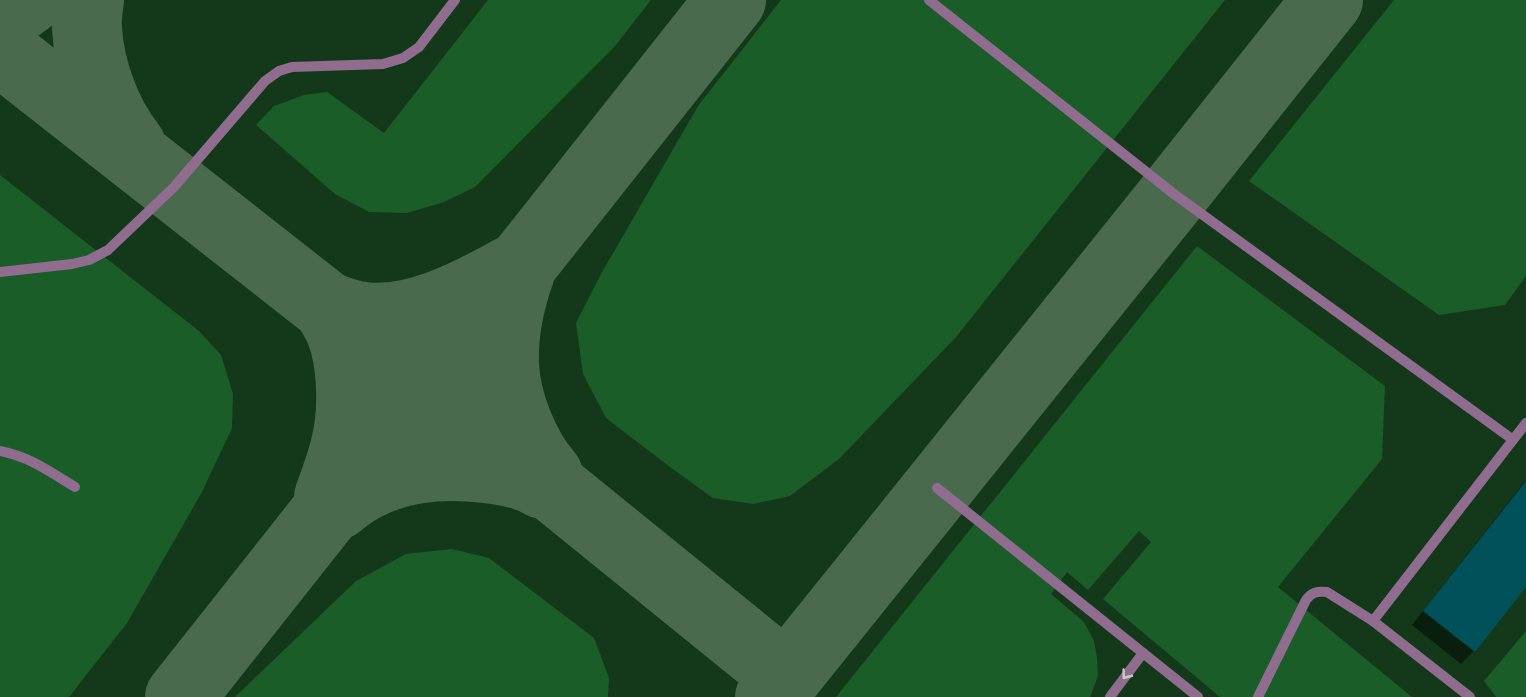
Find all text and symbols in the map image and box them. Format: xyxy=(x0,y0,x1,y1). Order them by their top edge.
one-way arrow xyxy=(1123,669,1134,680)

